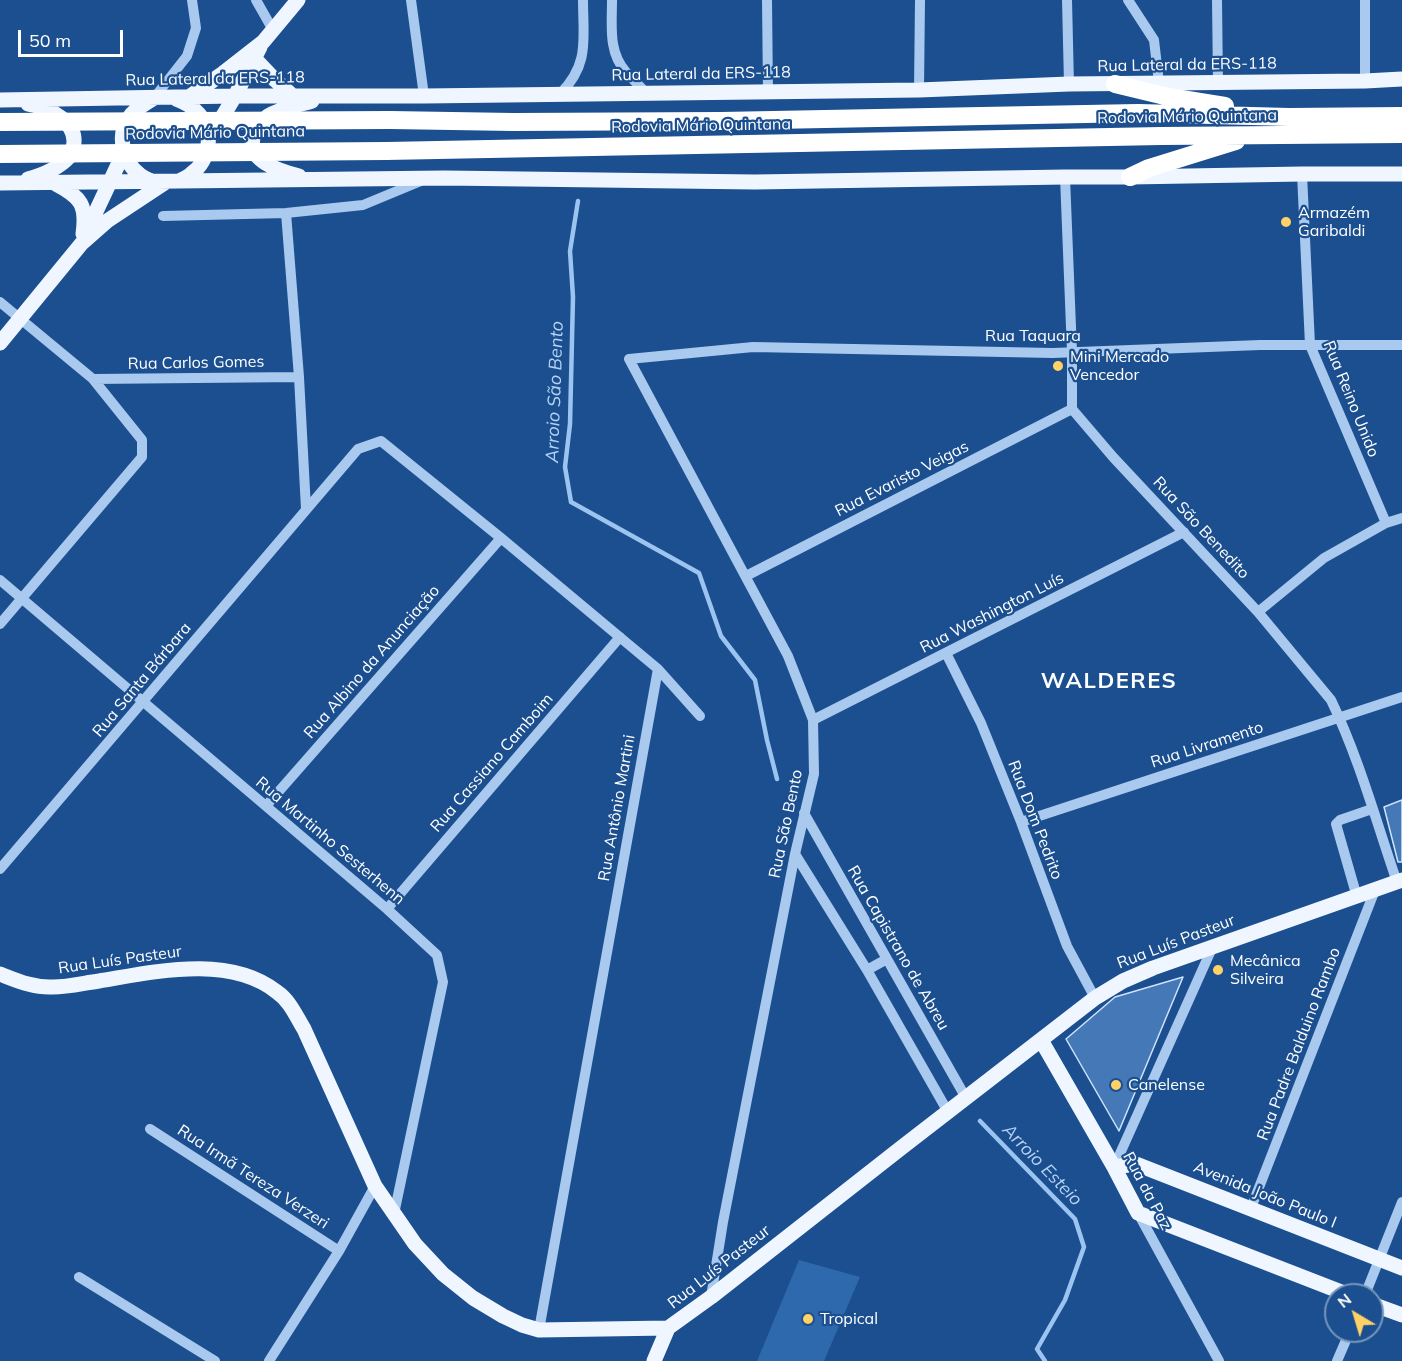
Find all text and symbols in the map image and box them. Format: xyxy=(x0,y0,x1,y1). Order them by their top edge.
scale bar xyxy=(21,18,126,56)
text: 50 m xyxy=(29,29,71,52)
street label: Rua Lateral da ERS-118 xyxy=(1097,54,1277,76)
street label: Rua Lateral da ERS-118 xyxy=(611,63,791,85)
street label: Rua Lateral da ERS-118 xyxy=(125,68,305,90)
street label: Rodovia Mário Quintana xyxy=(1097,106,1277,128)
street label: Rodovia Mário Quintana xyxy=(611,115,791,137)
street label: Rodovia Mário Quintana xyxy=(125,122,305,144)
place label: Armazém Garibaldi xyxy=(1298,203,1370,241)
marker: Armazém Garibaldi xyxy=(1279,215,1293,229)
water label: Arroio São Bento xyxy=(542,321,568,463)
street label: Rua Taquara xyxy=(985,326,1081,346)
street label: Rua Reino Unido xyxy=(1319,338,1383,460)
place label: Mini Mercado Vencedor xyxy=(1070,347,1169,385)
street label: Rua Carlos Gomes xyxy=(127,352,265,374)
marker: Mini Mercado Vencedor xyxy=(1051,359,1065,373)
street label: Rua Evaristo Veigas xyxy=(832,437,972,521)
street label: Rua São Benedito xyxy=(1149,473,1253,583)
street label: Rua Washington Luís xyxy=(917,568,1067,658)
street label: Rua Albino da Anunciação xyxy=(300,581,444,743)
street label: Rua Santa Bárbara xyxy=(89,619,195,741)
district label: WALDERES xyxy=(1041,668,1177,694)
street label: Rua Cassiano Camboim xyxy=(427,690,557,836)
street label: Rua Livramento xyxy=(1148,718,1266,772)
street label: Rua Antônio Martini xyxy=(595,733,639,883)
street label: Rua Dom Pedrito xyxy=(1003,758,1067,882)
street label: Rua São Bento xyxy=(765,768,807,880)
street label: Rua Martinho Sesterhenn xyxy=(252,773,408,909)
street label: Rua Capistrano de Abreu xyxy=(843,862,953,1034)
street label: Rua Luís Pasteur xyxy=(1114,911,1238,973)
street label: Rua Luís Pasteur xyxy=(57,942,183,978)
street label: Rua Padre Balduino Rambo xyxy=(1253,945,1345,1143)
place label: Mecânica Silveira xyxy=(1230,951,1301,989)
marker: Mecânica Silveira xyxy=(1211,963,1225,977)
place label: Canelense xyxy=(1128,1075,1205,1095)
marker: Canelense xyxy=(1109,1078,1123,1092)
water label: Arroio Esteio xyxy=(998,1120,1086,1210)
street label: Rua Irmã Tereza Verzeri xyxy=(174,1121,332,1233)
street label: Rua da Paz xyxy=(1118,1149,1176,1233)
street label: Avenida João Paulo I xyxy=(1191,1158,1339,1232)
street label: Rua Luís Pasteur xyxy=(664,1221,774,1313)
north arrow xyxy=(1324,1283,1384,1343)
text: N xyxy=(1333,1289,1355,1312)
place label: Tropical xyxy=(820,1309,878,1329)
marker: Tropical xyxy=(801,1312,815,1326)

